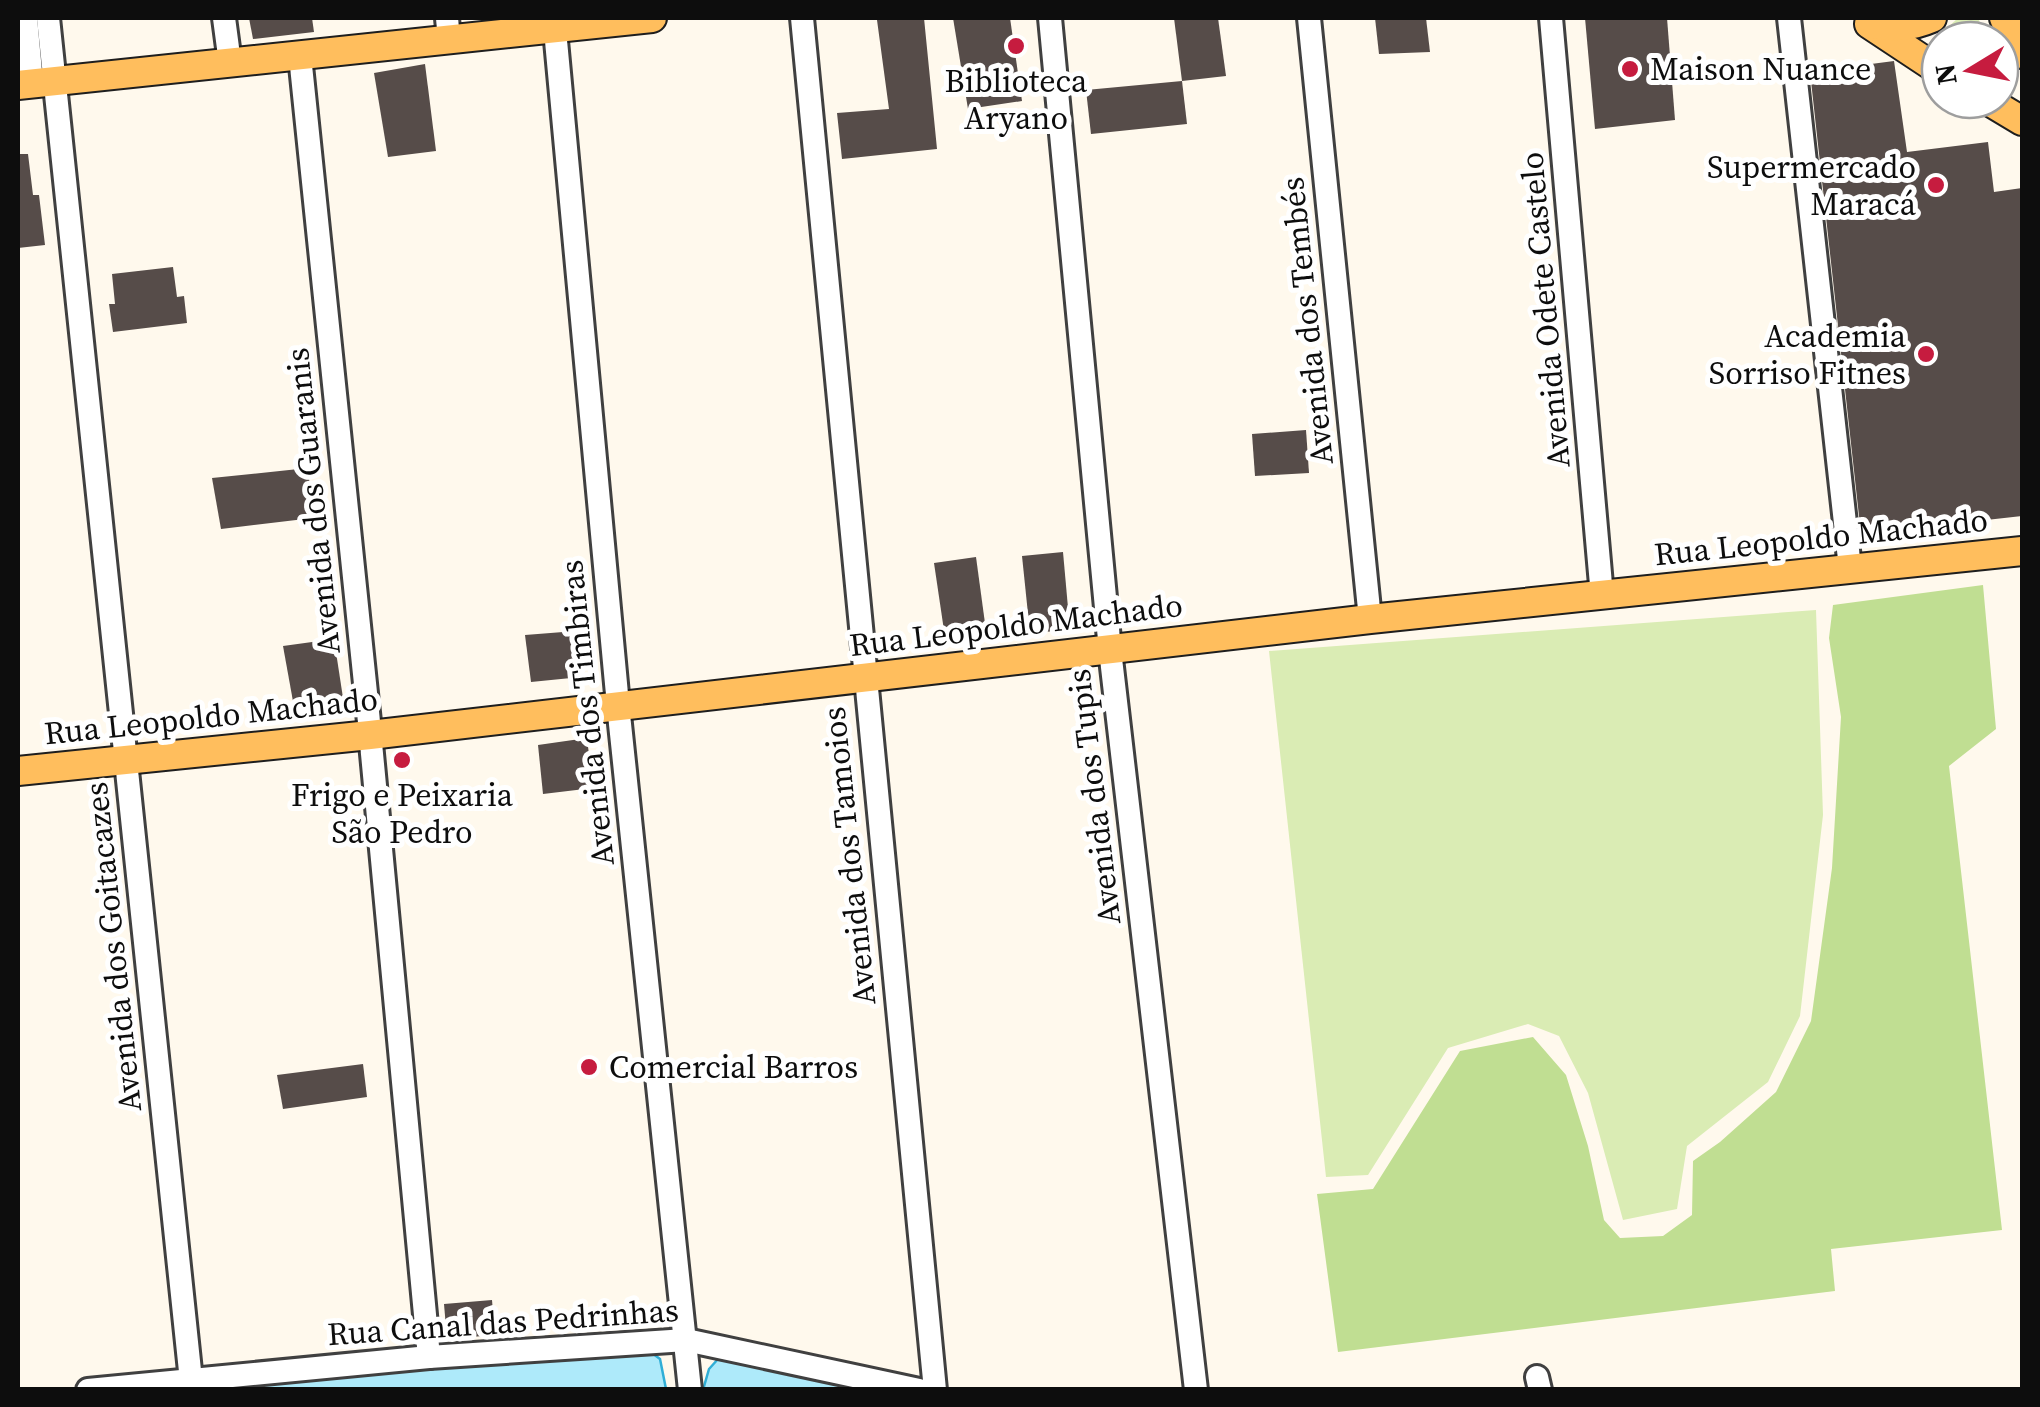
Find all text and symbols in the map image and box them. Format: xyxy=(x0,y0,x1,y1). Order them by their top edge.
north arrow xyxy=(1920,20,2020,120)
marker: Biblioteca Aryano xyxy=(1005,35,1027,57)
place label: Maison Nuance xyxy=(1650,47,1871,91)
marker: Maison Nuance xyxy=(1619,58,1641,80)
place label: Biblioteca Aryano xyxy=(945,59,1088,140)
text: N xyxy=(1925,61,1966,88)
place label: Supermercado Maracá xyxy=(1707,145,1917,226)
street label: Avenida Odete Castelo xyxy=(1509,150,1581,470)
marker: Supermercado Maracá xyxy=(1925,174,1947,196)
street label: Avenida dos Tembés xyxy=(1270,175,1344,467)
place label: Academia Sorriso Fitnes xyxy=(1709,314,1907,395)
marker: Academia Sorriso Fitnes xyxy=(1915,343,1937,365)
street label: Avenida dos Guaranis xyxy=(275,346,351,656)
street label: Rua Leopoldo Machado xyxy=(1652,498,1990,576)
street label: Avenida dos Timbiras xyxy=(549,558,625,868)
street label: Rua Leopoldo Machado xyxy=(847,583,1185,667)
street label: Avenida dos Tupis xyxy=(1056,667,1132,927)
street label: Rua Leopoldo Machado xyxy=(42,677,380,755)
street label: Avenida dos Tamoios xyxy=(811,705,887,1007)
marker: Frigo e Peixaria São Pedro xyxy=(391,749,413,771)
place label: Frigo e Peixaria São Pedro xyxy=(291,773,514,854)
street label: Avenida dos Goitacazes xyxy=(74,780,152,1114)
place label: Comercial Barros xyxy=(609,1045,858,1089)
marker: Comercial Barros xyxy=(578,1056,600,1078)
street label: Rua Canal das Pedrinhas xyxy=(326,1288,680,1356)

